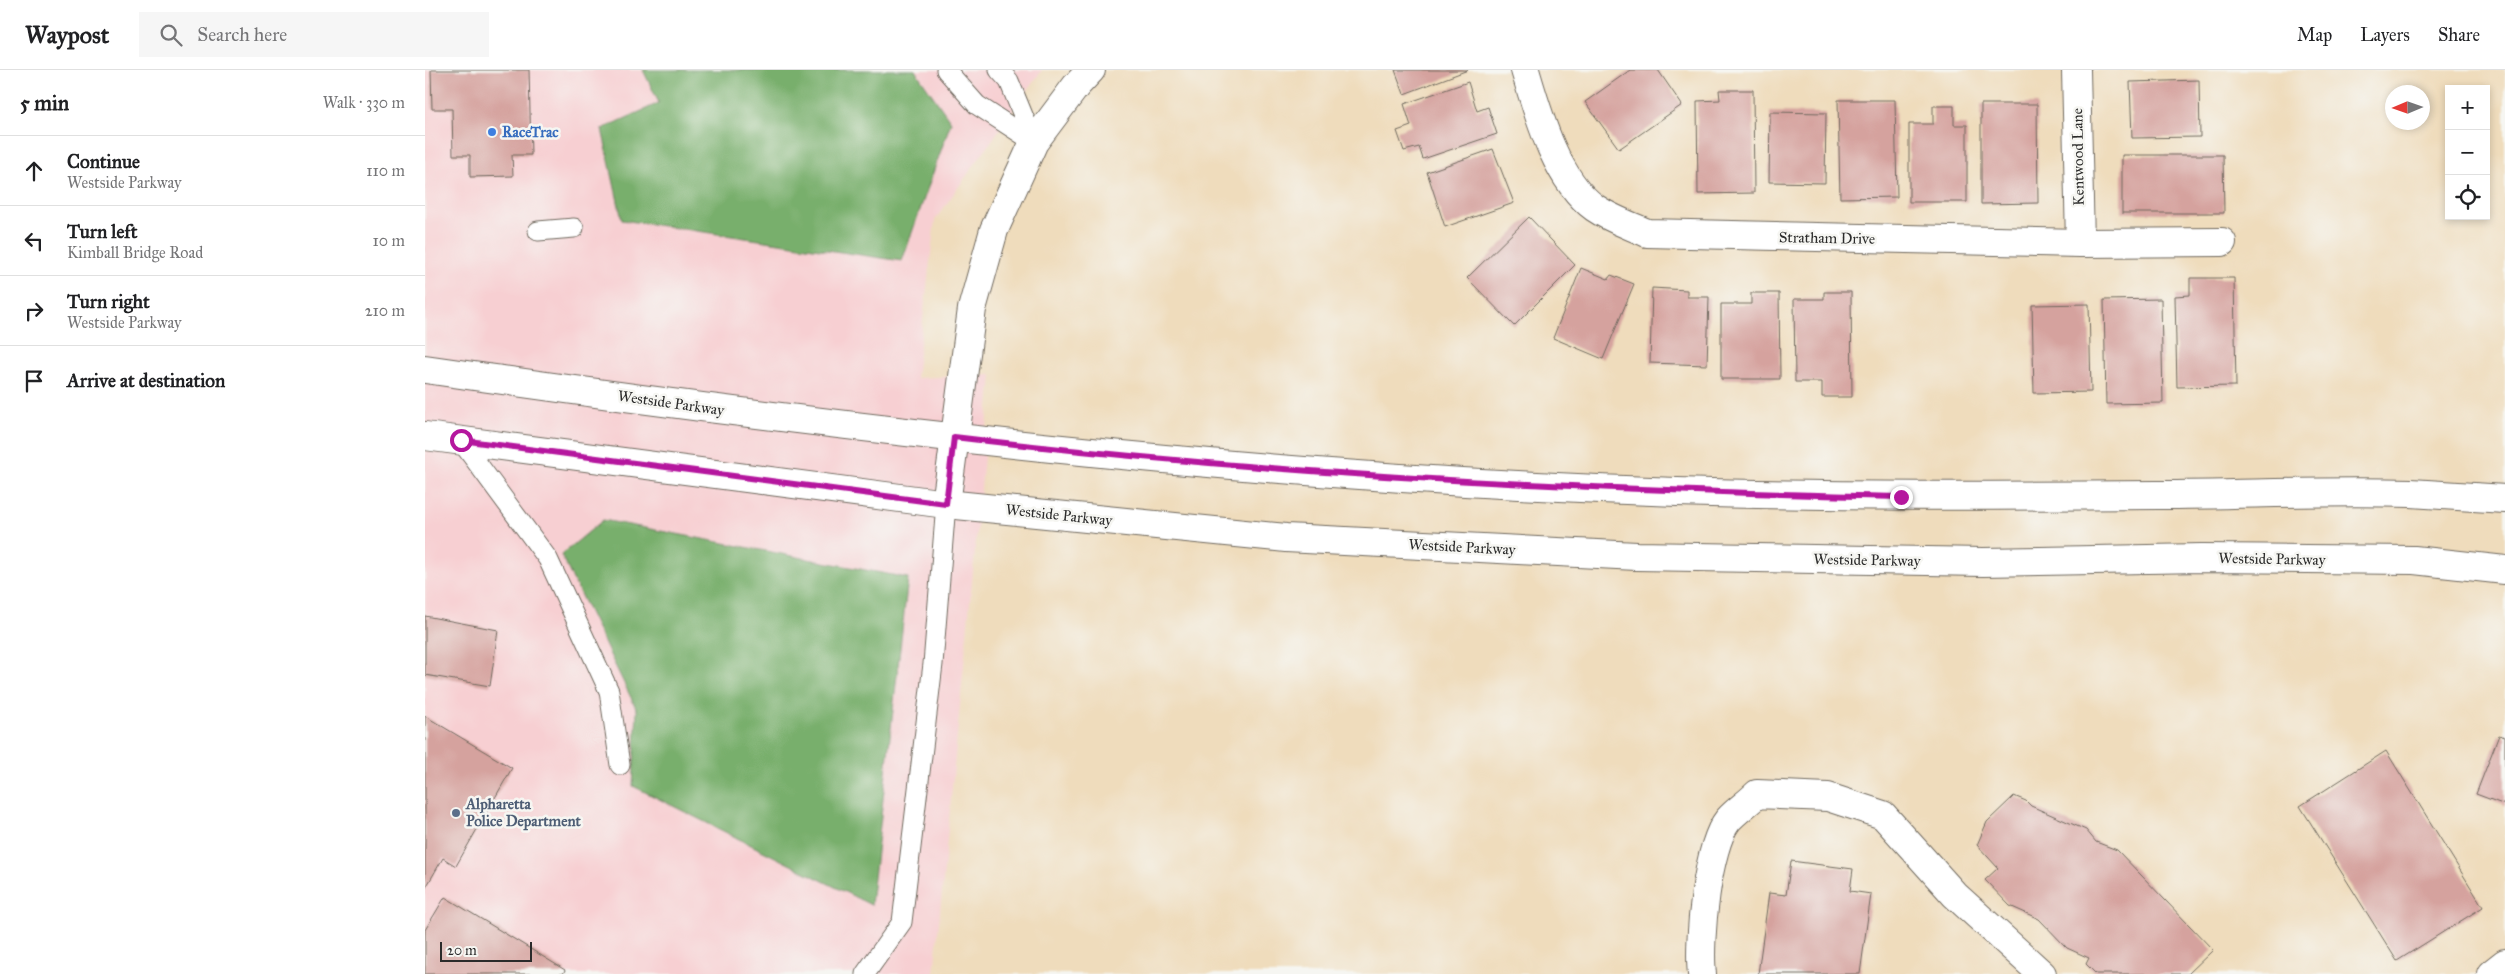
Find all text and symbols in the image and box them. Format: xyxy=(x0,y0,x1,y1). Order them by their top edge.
search box xyxy=(139,12,489,57)
text: Waypost xyxy=(25,20,109,50)
icon: search xyxy=(157,21,185,49)
text: Search here xyxy=(197,23,287,46)
text: Map xyxy=(2297,24,2332,46)
text: Layers xyxy=(2360,24,2410,46)
text: Share xyxy=(2438,24,2480,46)
north arrow xyxy=(2385,85,2430,130)
map controls xyxy=(2445,85,2490,220)
button: + xyxy=(2445,85,2490,130)
text: 5 min xyxy=(20,90,69,116)
text: Walk · 330 m xyxy=(323,93,405,112)
street label: Kentwood Lane xyxy=(2068,108,2088,206)
place label: RaceTrac xyxy=(502,123,559,141)
marker: RaceTrac xyxy=(486,126,498,138)
button: − xyxy=(2445,130,2490,175)
text: Continue xyxy=(67,150,140,173)
icon: ahead xyxy=(20,157,48,185)
text: 110 m xyxy=(366,161,405,180)
text: Westside Parkway xyxy=(67,173,181,192)
button: locate xyxy=(2445,175,2490,220)
text: Turn left xyxy=(67,220,137,243)
icon: left xyxy=(20,227,48,255)
street label: Stratham Drive xyxy=(1779,228,1875,248)
text: 10 m xyxy=(373,231,405,250)
text: Kimball Bridge Road xyxy=(67,243,203,262)
text: Turn right xyxy=(67,290,150,313)
icon: right xyxy=(20,297,48,325)
text: 210 m xyxy=(365,301,405,320)
text: Westside Parkway xyxy=(67,313,181,332)
icon: arrive xyxy=(20,367,48,395)
text: Arrive at destination xyxy=(67,369,225,392)
street label: Westside Parkway xyxy=(617,387,726,420)
route start xyxy=(450,429,473,452)
route end xyxy=(1890,486,1913,509)
street label: Westside Parkway xyxy=(1005,500,1114,530)
street label: Westside Parkway xyxy=(1408,535,1517,559)
street label: Westside Parkway xyxy=(2218,549,2327,569)
street label: Westside Parkway xyxy=(1813,550,1922,570)
place label: Alpharetta Police Department xyxy=(465,795,581,831)
marker: Alpharetta Police Department xyxy=(450,807,462,819)
scale bar xyxy=(440,939,533,962)
text: 20 m xyxy=(447,942,477,959)

